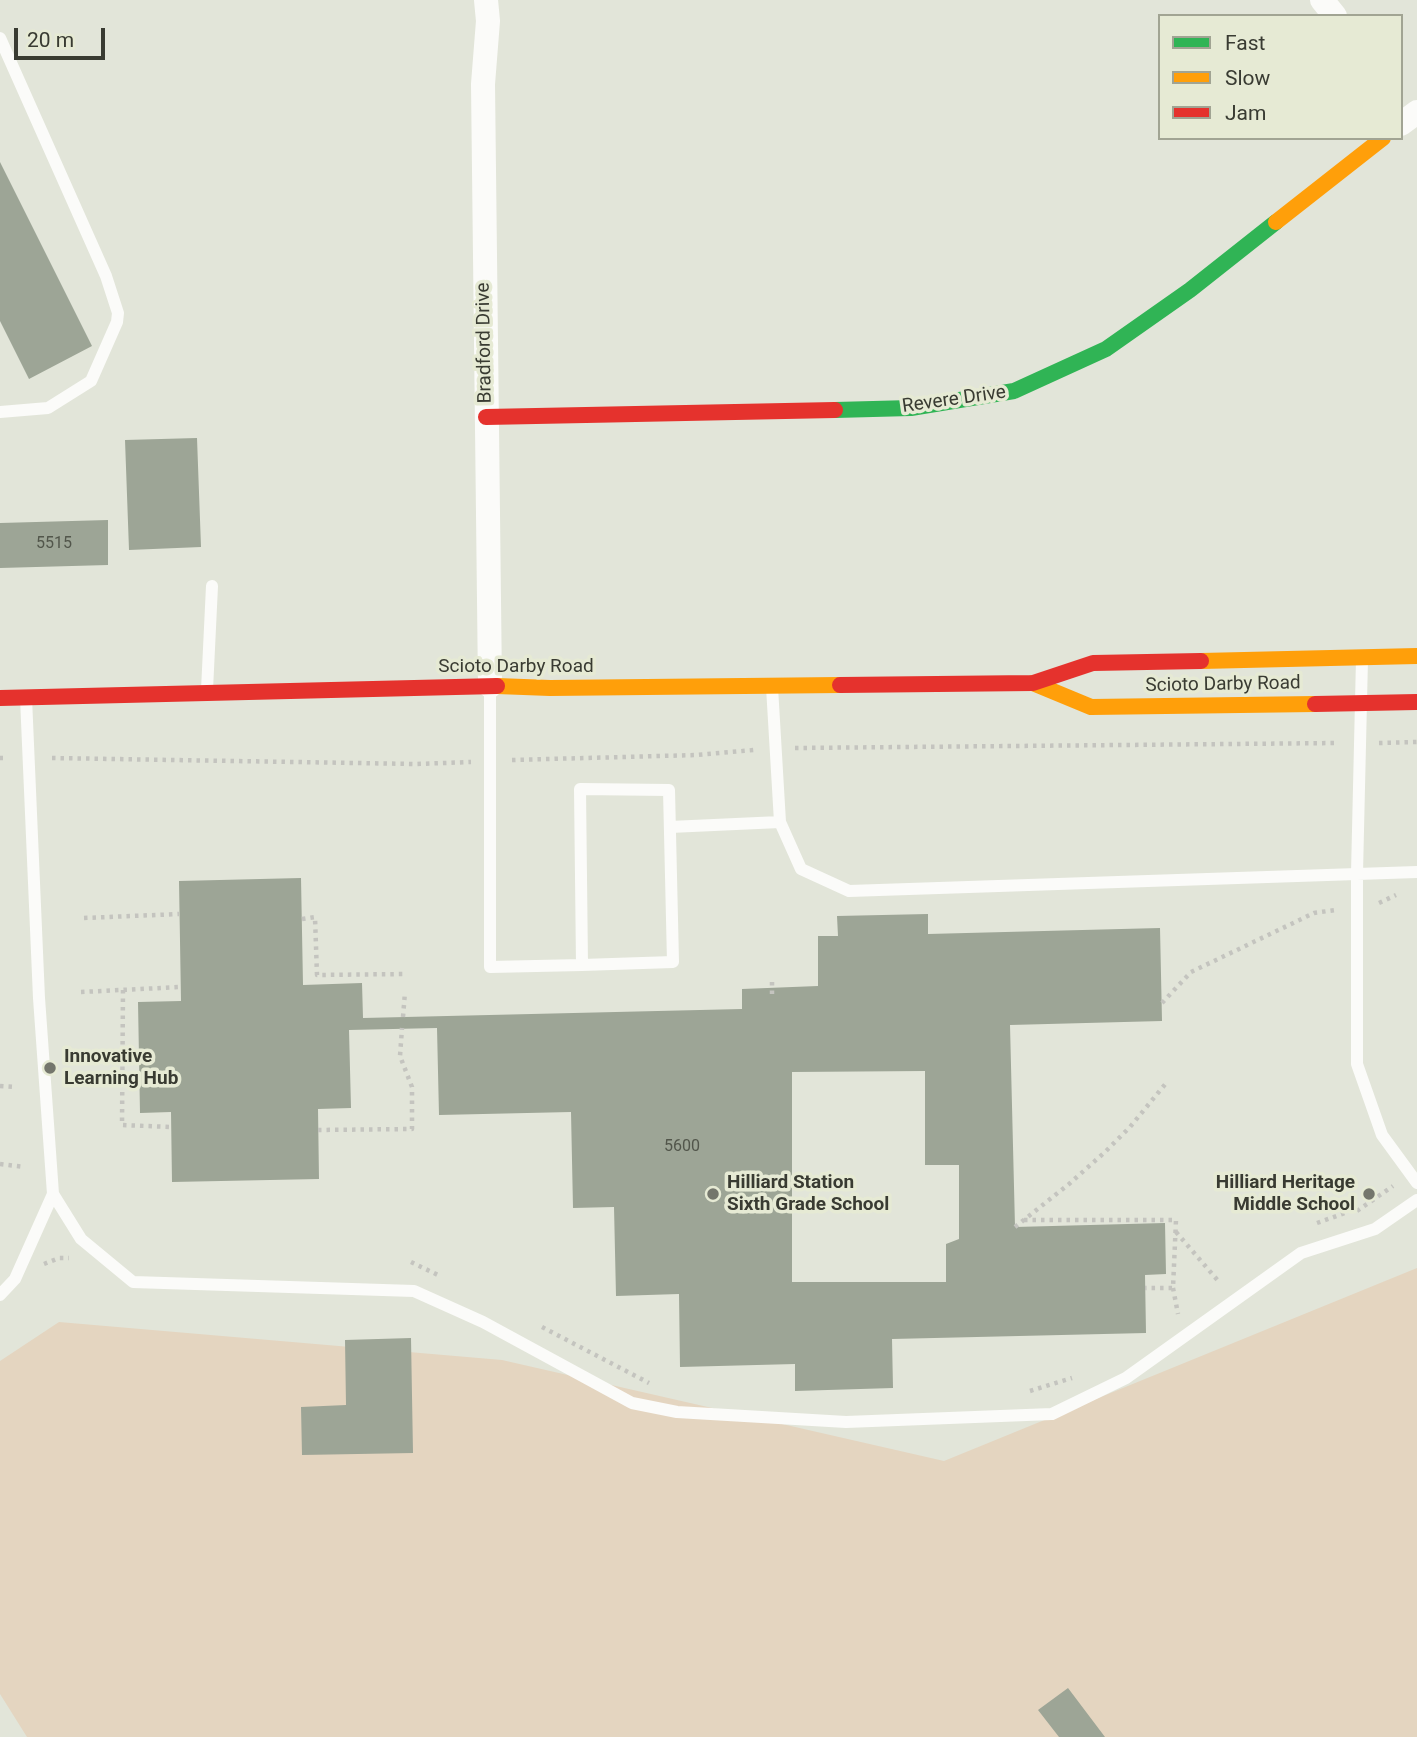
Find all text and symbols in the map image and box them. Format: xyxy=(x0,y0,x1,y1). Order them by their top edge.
scale bar xyxy=(18,14,108,58)
legend xyxy=(1158,14,1403,140)
text: 20 m xyxy=(27,28,74,52)
text: Fast xyxy=(1225,31,1265,55)
text: Slow xyxy=(1225,66,1270,90)
text: Jam xyxy=(1225,101,1266,125)
street label: Bradford Drive xyxy=(473,282,497,404)
street label: Revere Drive xyxy=(901,381,1007,419)
house number: 5515 xyxy=(36,534,72,554)
street label: Scioto Darby Road xyxy=(438,656,594,678)
street label: Scioto Darby Road xyxy=(1145,672,1301,698)
place label: Innovative Learning Hub xyxy=(64,1046,178,1090)
marker: Innovative Learning Hub xyxy=(42,1060,58,1076)
house number: 5600 xyxy=(664,1137,700,1157)
place label: Hilliard Station Sixth Grade School xyxy=(727,1172,889,1216)
place label: Hilliard Heritage Middle School xyxy=(1216,1172,1355,1216)
marker: Hilliard Station Sixth Grade School xyxy=(705,1186,721,1202)
marker: Hilliard Heritage Middle School xyxy=(1361,1186,1377,1202)

